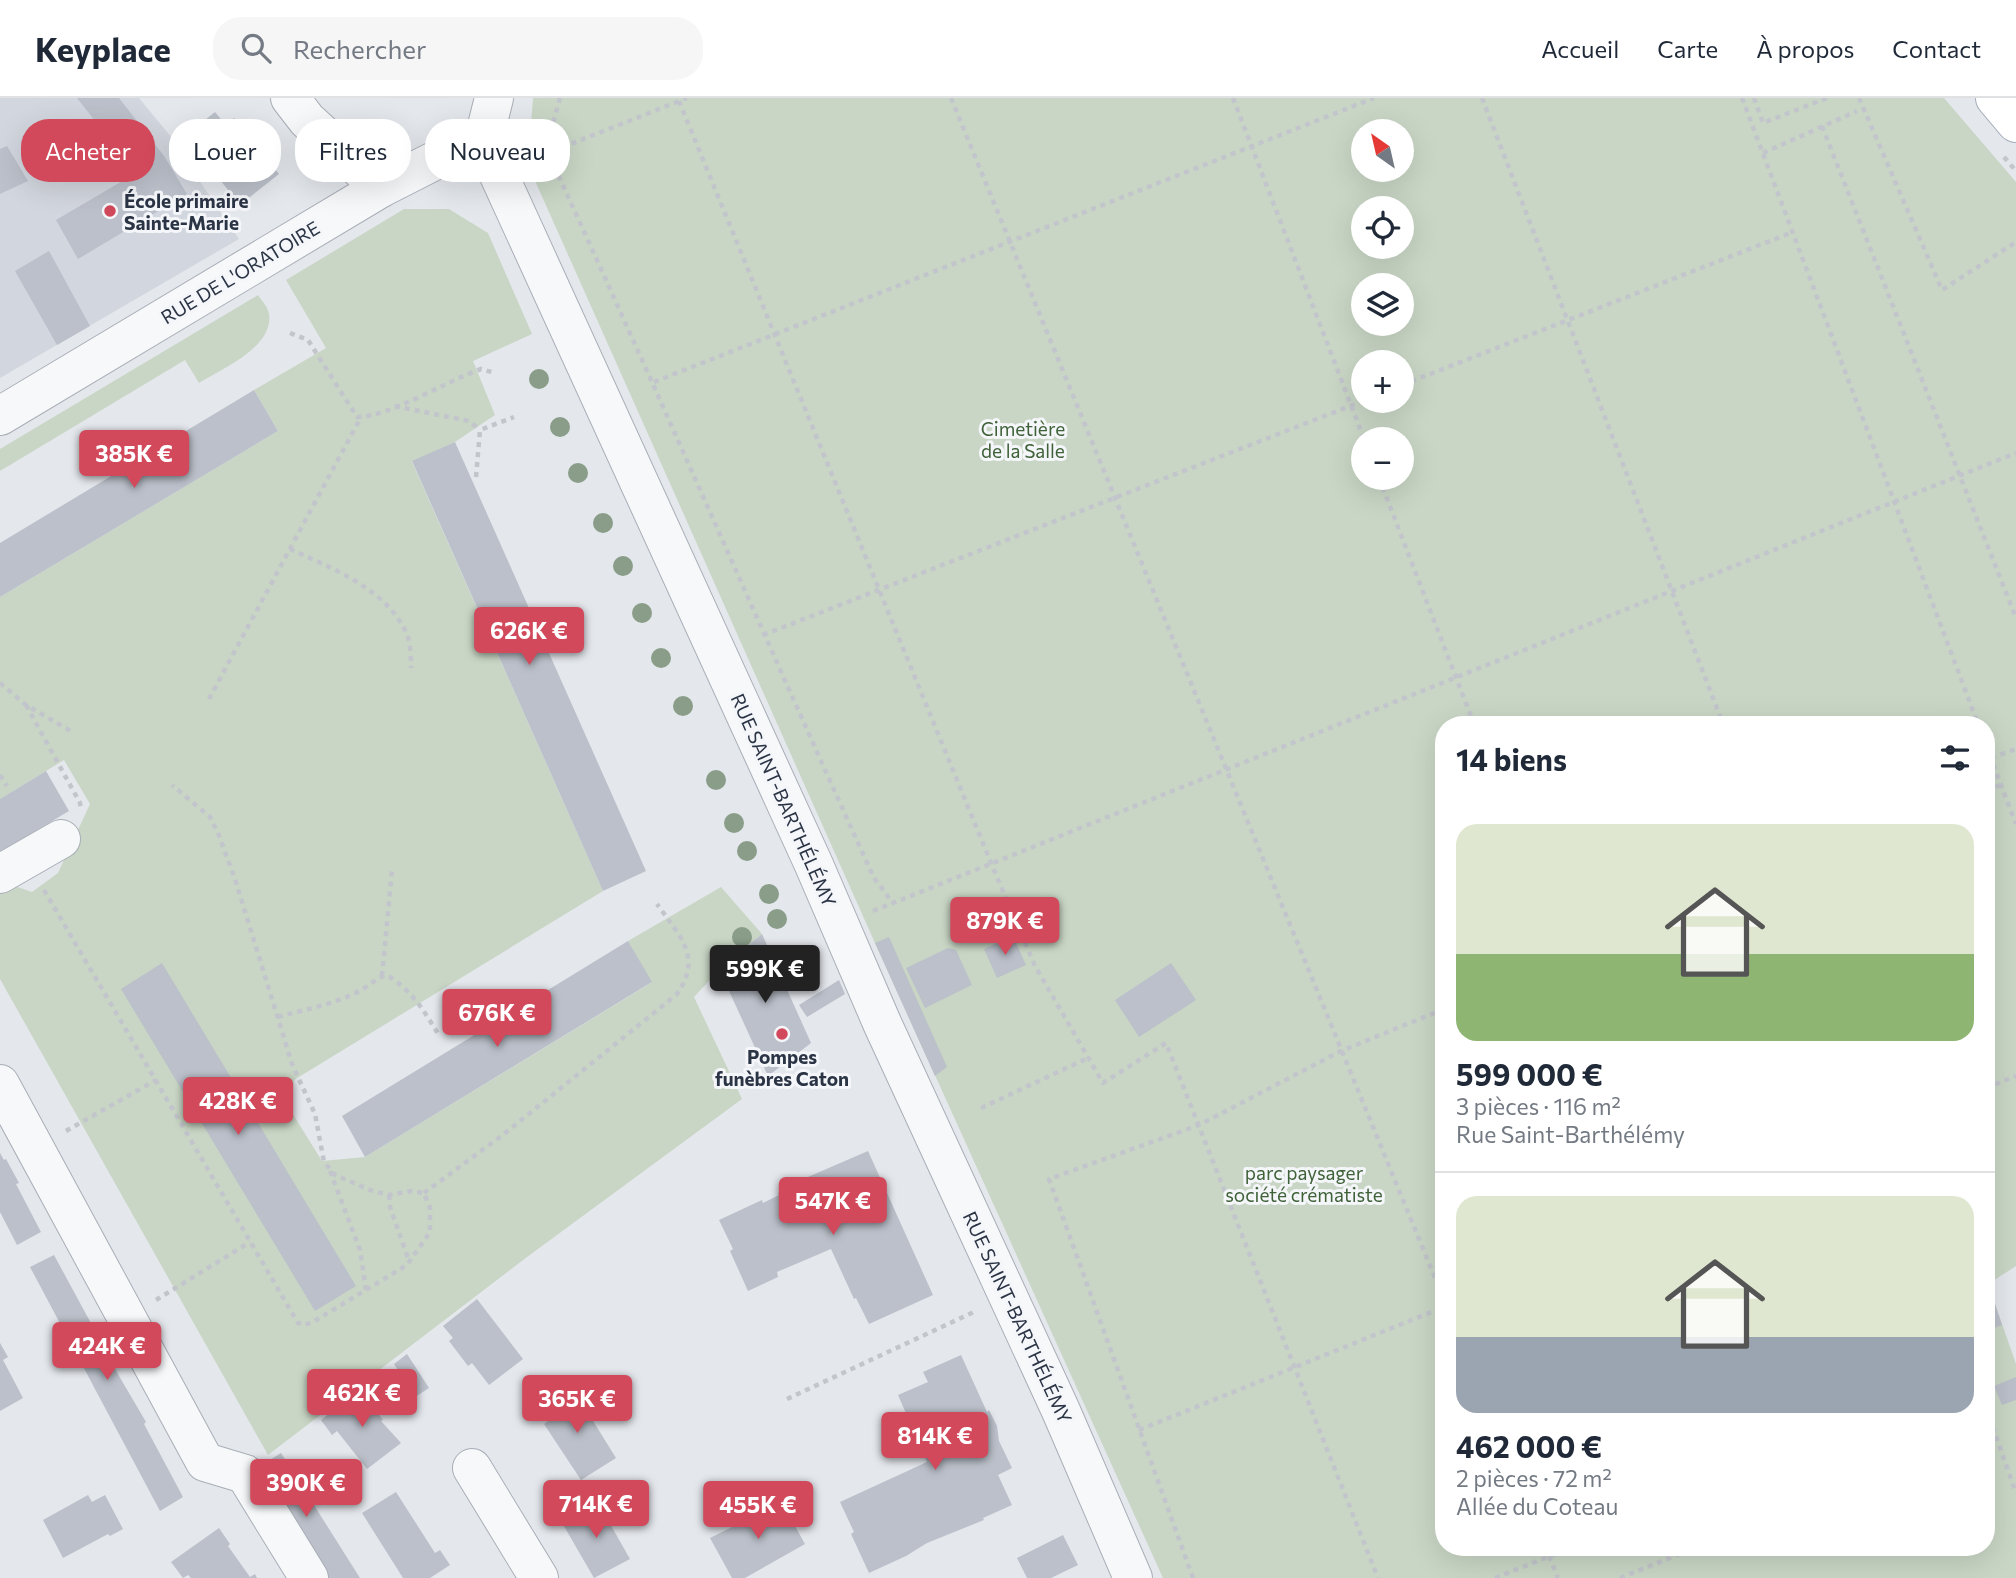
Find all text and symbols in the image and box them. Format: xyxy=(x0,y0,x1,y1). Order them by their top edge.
search box xyxy=(213,17,703,80)
text: Keyplace xyxy=(35,28,171,69)
icon: search xyxy=(237,29,275,67)
text: Rechercher xyxy=(293,33,426,64)
text: Accueil xyxy=(1541,34,1619,63)
text: Carte xyxy=(1657,34,1718,63)
text: À propos xyxy=(1756,34,1854,63)
text: Contact xyxy=(1892,34,1981,63)
chip: Acheter xyxy=(21,119,155,182)
chip: Louer xyxy=(169,119,281,182)
chip: Filtres xyxy=(295,119,411,182)
chip: Nouveau xyxy=(425,119,570,182)
north arrow xyxy=(1351,119,1414,182)
map controls xyxy=(1351,119,1414,490)
place label: École primaire Sainte-Marie xyxy=(124,189,249,234)
button: locate xyxy=(1351,196,1414,259)
marker: École primaire Sainte-Marie xyxy=(102,203,118,219)
street label: RUE DE L'ORATOIRE xyxy=(157,216,323,328)
button: layers xyxy=(1351,273,1414,336)
button: + xyxy=(1351,350,1414,413)
park label: Cimetière de la Salle xyxy=(981,417,1065,462)
button: − xyxy=(1351,427,1414,490)
pin: 385K € xyxy=(77,430,191,490)
text: 385K € xyxy=(95,439,173,467)
pin: 626K € xyxy=(472,608,586,667)
text: 626K € xyxy=(490,616,568,644)
street label: RUE SAINT-BARTHÉLÉMY xyxy=(726,690,842,910)
icon: filters xyxy=(1936,739,1974,777)
text: 14 biens xyxy=(1456,740,1567,777)
icon: home xyxy=(1652,869,1778,995)
pin: 879K € xyxy=(948,898,1062,957)
text: 879K € xyxy=(966,906,1044,934)
pin: 599K € xyxy=(708,946,822,1005)
text: 599K € xyxy=(726,954,804,982)
pin: 676K € xyxy=(440,990,554,1049)
text: 676K € xyxy=(458,998,536,1026)
marker: Pompes funèbres Caton xyxy=(774,1026,790,1042)
place label: Pompes funèbres Caton xyxy=(715,1045,849,1090)
text: 599 000 € xyxy=(1456,1055,1603,1092)
pin: 428K € xyxy=(181,1077,295,1137)
text: 428K € xyxy=(199,1086,277,1114)
text: 3 pièces · 116 m² xyxy=(1456,1092,1621,1120)
text: Rue Saint-Barthélémy xyxy=(1456,1120,1685,1148)
park label: parc paysager société crématiste xyxy=(1225,1161,1383,1206)
pin: 547K € xyxy=(776,1178,890,1237)
text: 547K € xyxy=(795,1186,871,1214)
street label: RUE SAINT-BARTHÉLÉMY xyxy=(959,1207,1077,1427)
icon: home xyxy=(1652,1241,1778,1367)
pin: 424K € xyxy=(50,1322,164,1382)
text: 424K € xyxy=(68,1331,146,1359)
pin: 462K € xyxy=(305,1370,419,1429)
pin: 365K € xyxy=(520,1376,634,1435)
text: 462K € xyxy=(323,1378,401,1406)
text: 365K € xyxy=(538,1384,616,1412)
pin: 814K € xyxy=(878,1412,992,1472)
text: 814K € xyxy=(897,1421,973,1449)
text: 462 000 € xyxy=(1456,1427,1602,1464)
pin: 390K € xyxy=(249,1460,363,1519)
text: 2 pièces · 72 m² xyxy=(1456,1464,1612,1492)
text: 390K € xyxy=(266,1468,346,1496)
pin: 714K € xyxy=(539,1480,653,1540)
pin: 455K € xyxy=(701,1482,815,1541)
text: 714K € xyxy=(559,1489,633,1517)
text: 455K € xyxy=(719,1490,797,1518)
text: Allée du Coteau xyxy=(1456,1492,1618,1520)

